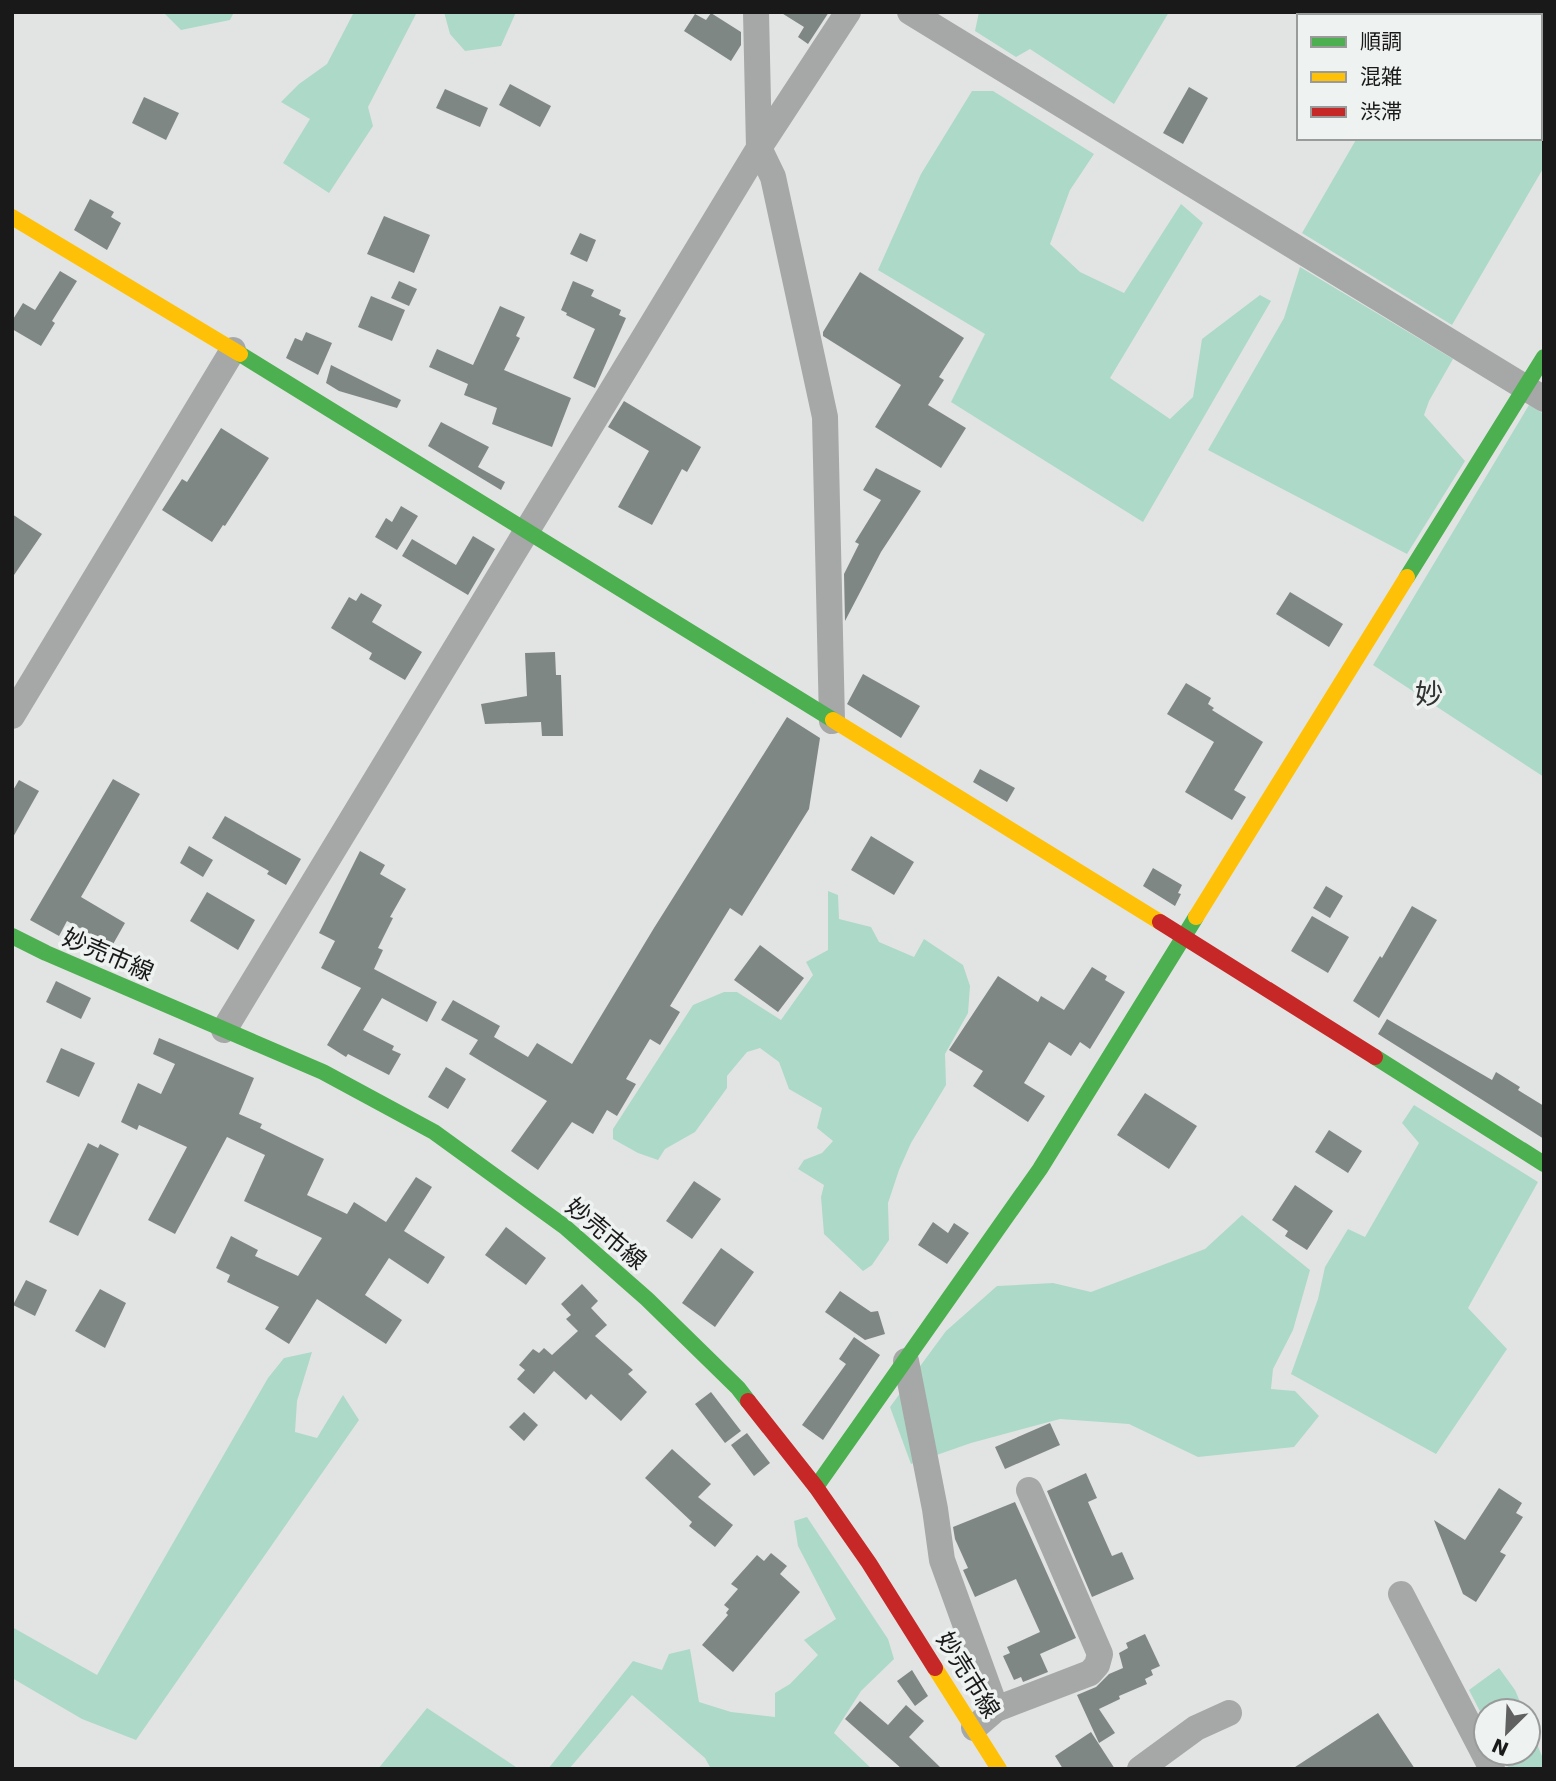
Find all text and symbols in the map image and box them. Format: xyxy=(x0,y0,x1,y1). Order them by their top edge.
legend xyxy=(1297,14,1542,140)
text: 順調 xyxy=(1360,30,1402,54)
text: 混雑 xyxy=(1360,65,1402,89)
text: 渋滞 xyxy=(1360,100,1402,124)
district label: 妙 xyxy=(1415,678,1443,711)
street label: 妙売市線 xyxy=(58,923,158,987)
street label: 妙売市線 xyxy=(560,1192,652,1276)
street label: 妙売市線 xyxy=(931,1627,1005,1723)
north arrow xyxy=(1472,1697,1542,1767)
text: N xyxy=(1488,1734,1512,1761)

